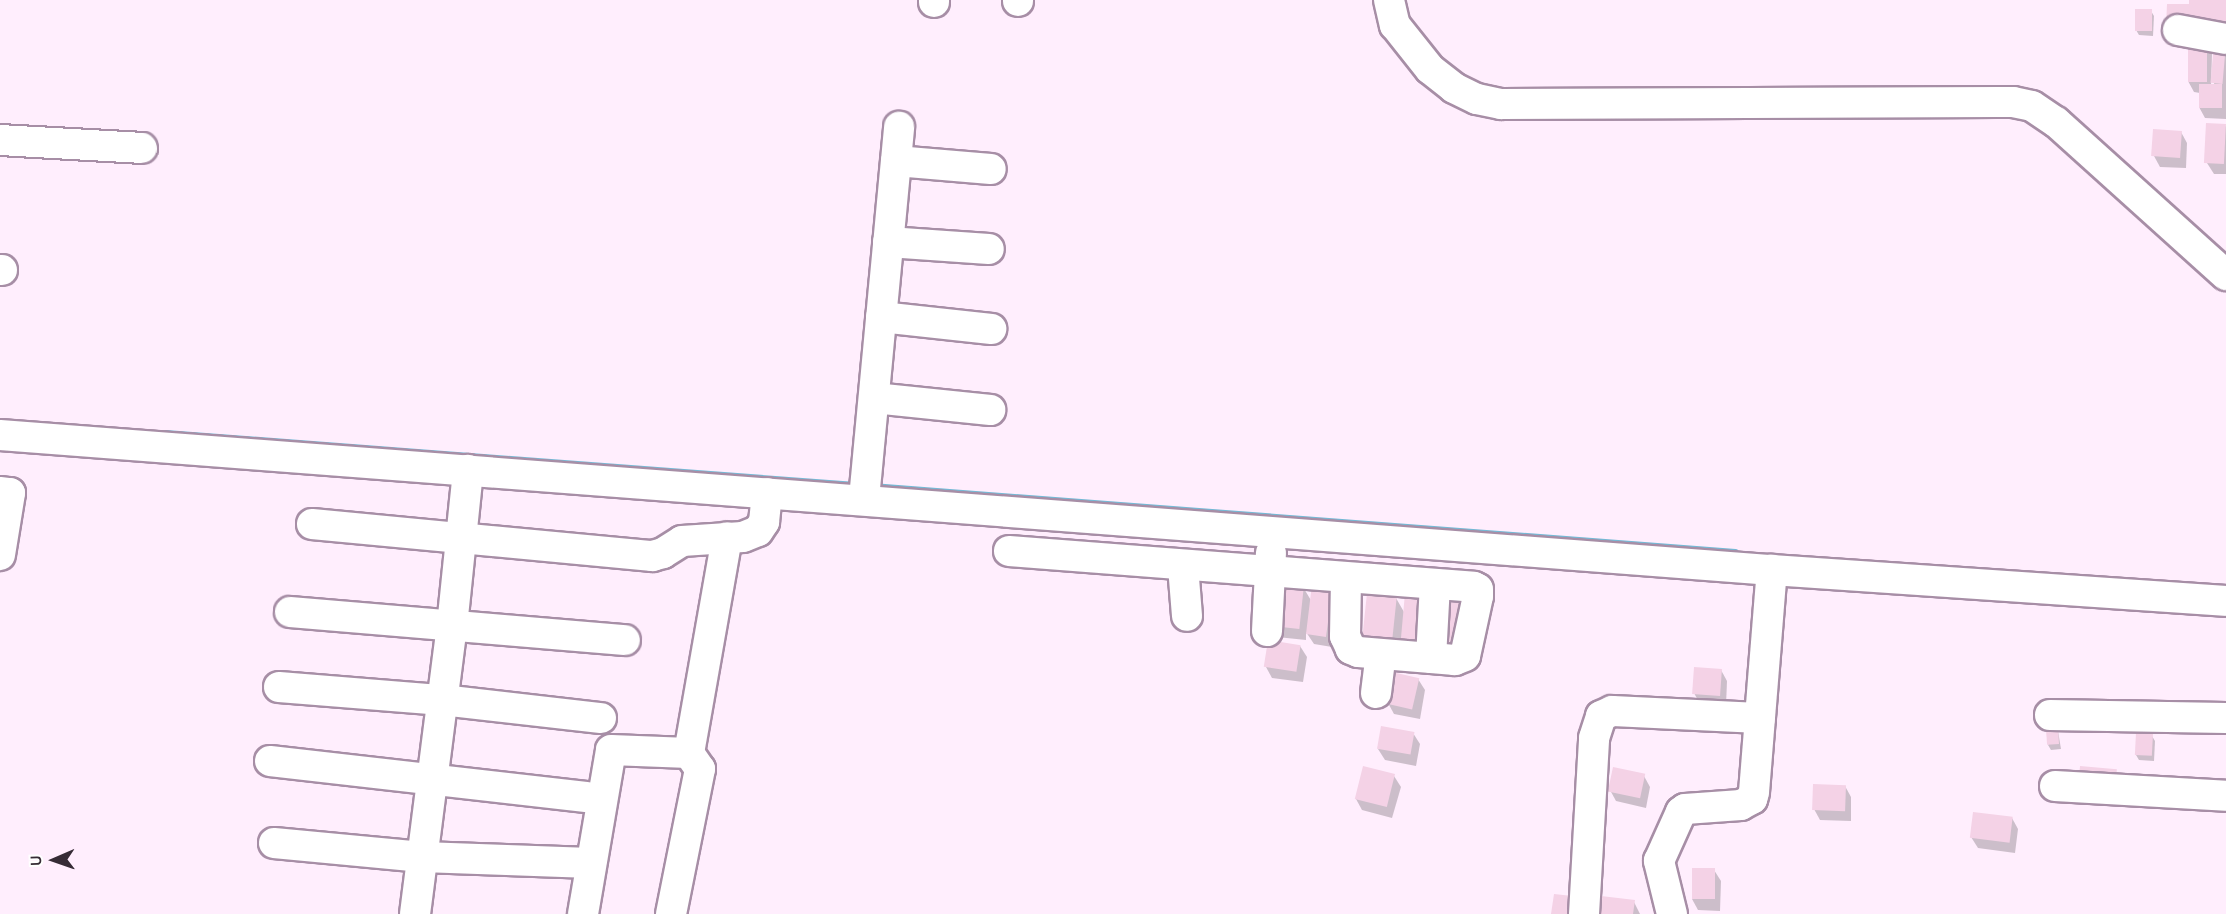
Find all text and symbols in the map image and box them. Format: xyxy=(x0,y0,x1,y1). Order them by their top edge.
north arrow xyxy=(24,830,84,890)
text: U xyxy=(26,855,45,867)

